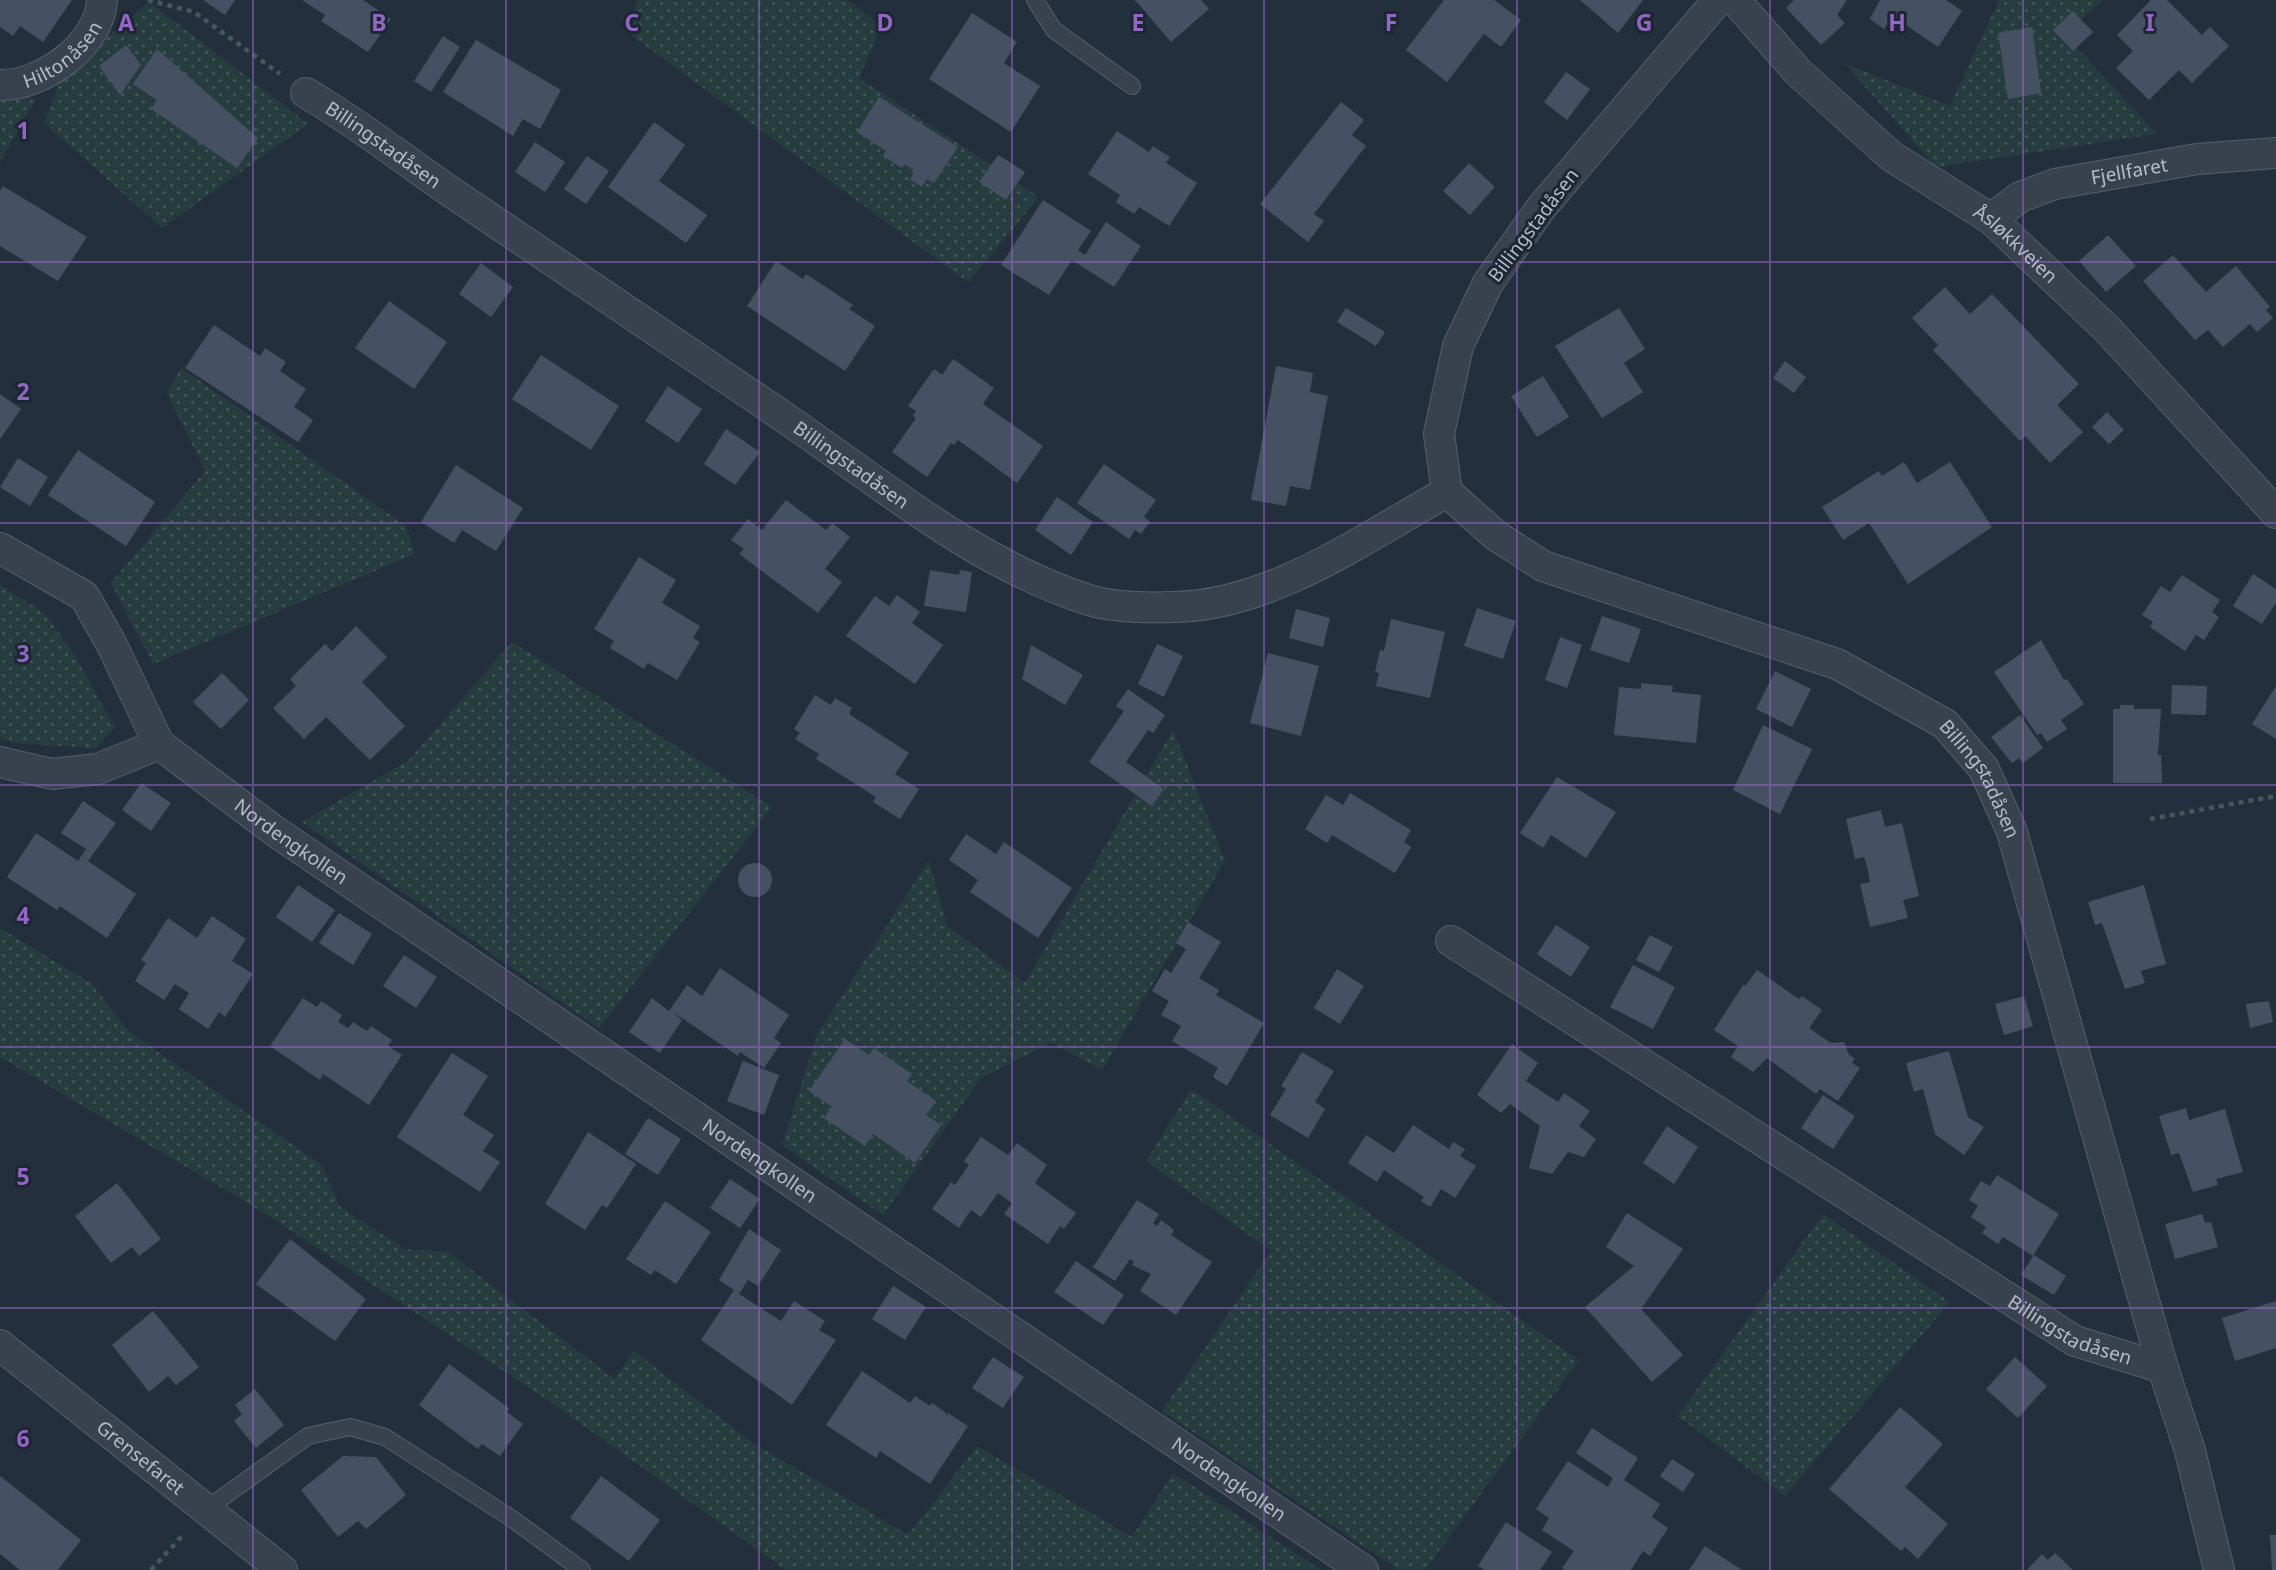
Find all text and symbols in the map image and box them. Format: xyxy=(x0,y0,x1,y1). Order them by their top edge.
text: A xyxy=(118,6,134,38)
text: B xyxy=(371,6,387,38)
text: C xyxy=(625,6,640,38)
text: D xyxy=(877,6,893,38)
text: E xyxy=(1132,6,1144,38)
text: F xyxy=(1385,6,1397,38)
text: G xyxy=(1636,6,1652,38)
text: H xyxy=(1888,6,1906,38)
text: I xyxy=(2146,6,2155,38)
street label: Hiltonåsen xyxy=(19,17,108,94)
street label: Billingstadåsen xyxy=(320,95,446,194)
text: 1 xyxy=(16,114,30,146)
street label: Fjellfaret xyxy=(2089,151,2170,190)
street label: Billingstadåsen xyxy=(1482,163,1584,287)
street label: Åsløkkveien xyxy=(1969,198,2064,289)
text: 2 xyxy=(16,375,30,407)
street label: Billingstadåsen xyxy=(788,415,914,515)
text: 3 xyxy=(16,637,30,669)
street label: Billingstadåsen xyxy=(1934,714,2026,842)
street label: Nordengkollen xyxy=(229,792,353,890)
text: 4 xyxy=(16,899,30,931)
street label: Nordengkollen xyxy=(697,1112,822,1209)
text: 5 xyxy=(16,1160,30,1192)
street label: Billingstadåsen xyxy=(2003,1288,2135,1371)
street label: Grensefaret xyxy=(91,1414,190,1501)
text: 6 xyxy=(16,1422,30,1454)
street label: Nordengkollen xyxy=(1167,1431,1291,1527)

